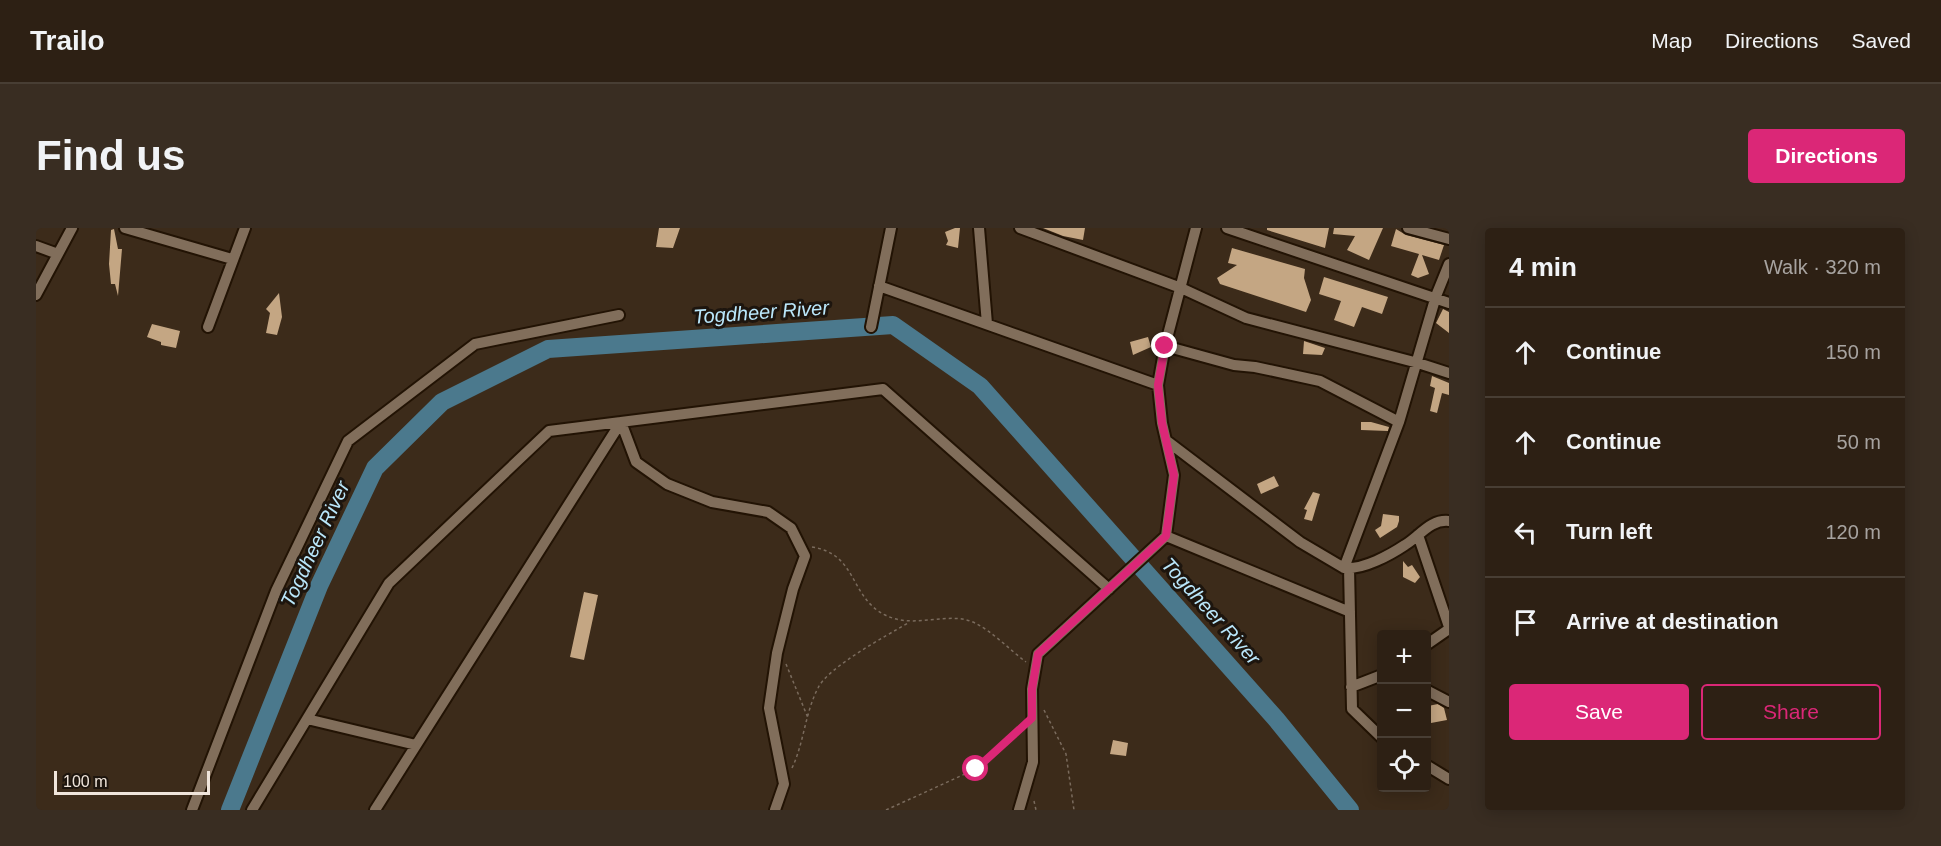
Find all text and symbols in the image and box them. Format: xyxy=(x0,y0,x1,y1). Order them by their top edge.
text: Trailo xyxy=(30,25,105,56)
text: Map xyxy=(1651,29,1692,52)
text: Directions xyxy=(1725,29,1818,52)
text: Saved xyxy=(1851,29,1911,52)
button: Directions xyxy=(1748,129,1905,183)
text: Find us xyxy=(36,132,185,179)
text: 4 min xyxy=(1509,252,1577,282)
text: Walk · 320 m xyxy=(1764,256,1881,278)
water label: Togdheer River xyxy=(692,296,831,328)
route end xyxy=(1151,332,1177,358)
icon: ahead xyxy=(1509,336,1542,369)
text: Continue xyxy=(1566,339,1661,364)
text: 150 m xyxy=(1825,341,1881,363)
icon: ahead xyxy=(1509,426,1542,459)
text: Continue xyxy=(1566,429,1661,454)
text: 50 m xyxy=(1837,431,1881,453)
water label: Togdheer River xyxy=(276,477,354,610)
icon: left xyxy=(1509,516,1542,549)
text: Turn left xyxy=(1566,519,1652,544)
text: 120 m xyxy=(1825,521,1881,543)
water label: Togdheer River xyxy=(1157,553,1266,670)
icon: arrive xyxy=(1509,606,1542,639)
text: Arrive at destination xyxy=(1566,609,1779,634)
map controls xyxy=(1377,630,1431,792)
button: + xyxy=(1377,630,1431,684)
button: − xyxy=(1377,684,1431,738)
button: Save xyxy=(1509,684,1689,740)
button: Share xyxy=(1701,684,1881,740)
button: locate xyxy=(1377,738,1431,792)
route start xyxy=(962,755,988,781)
scale bar xyxy=(54,768,210,796)
text: 100 m xyxy=(63,773,107,790)

